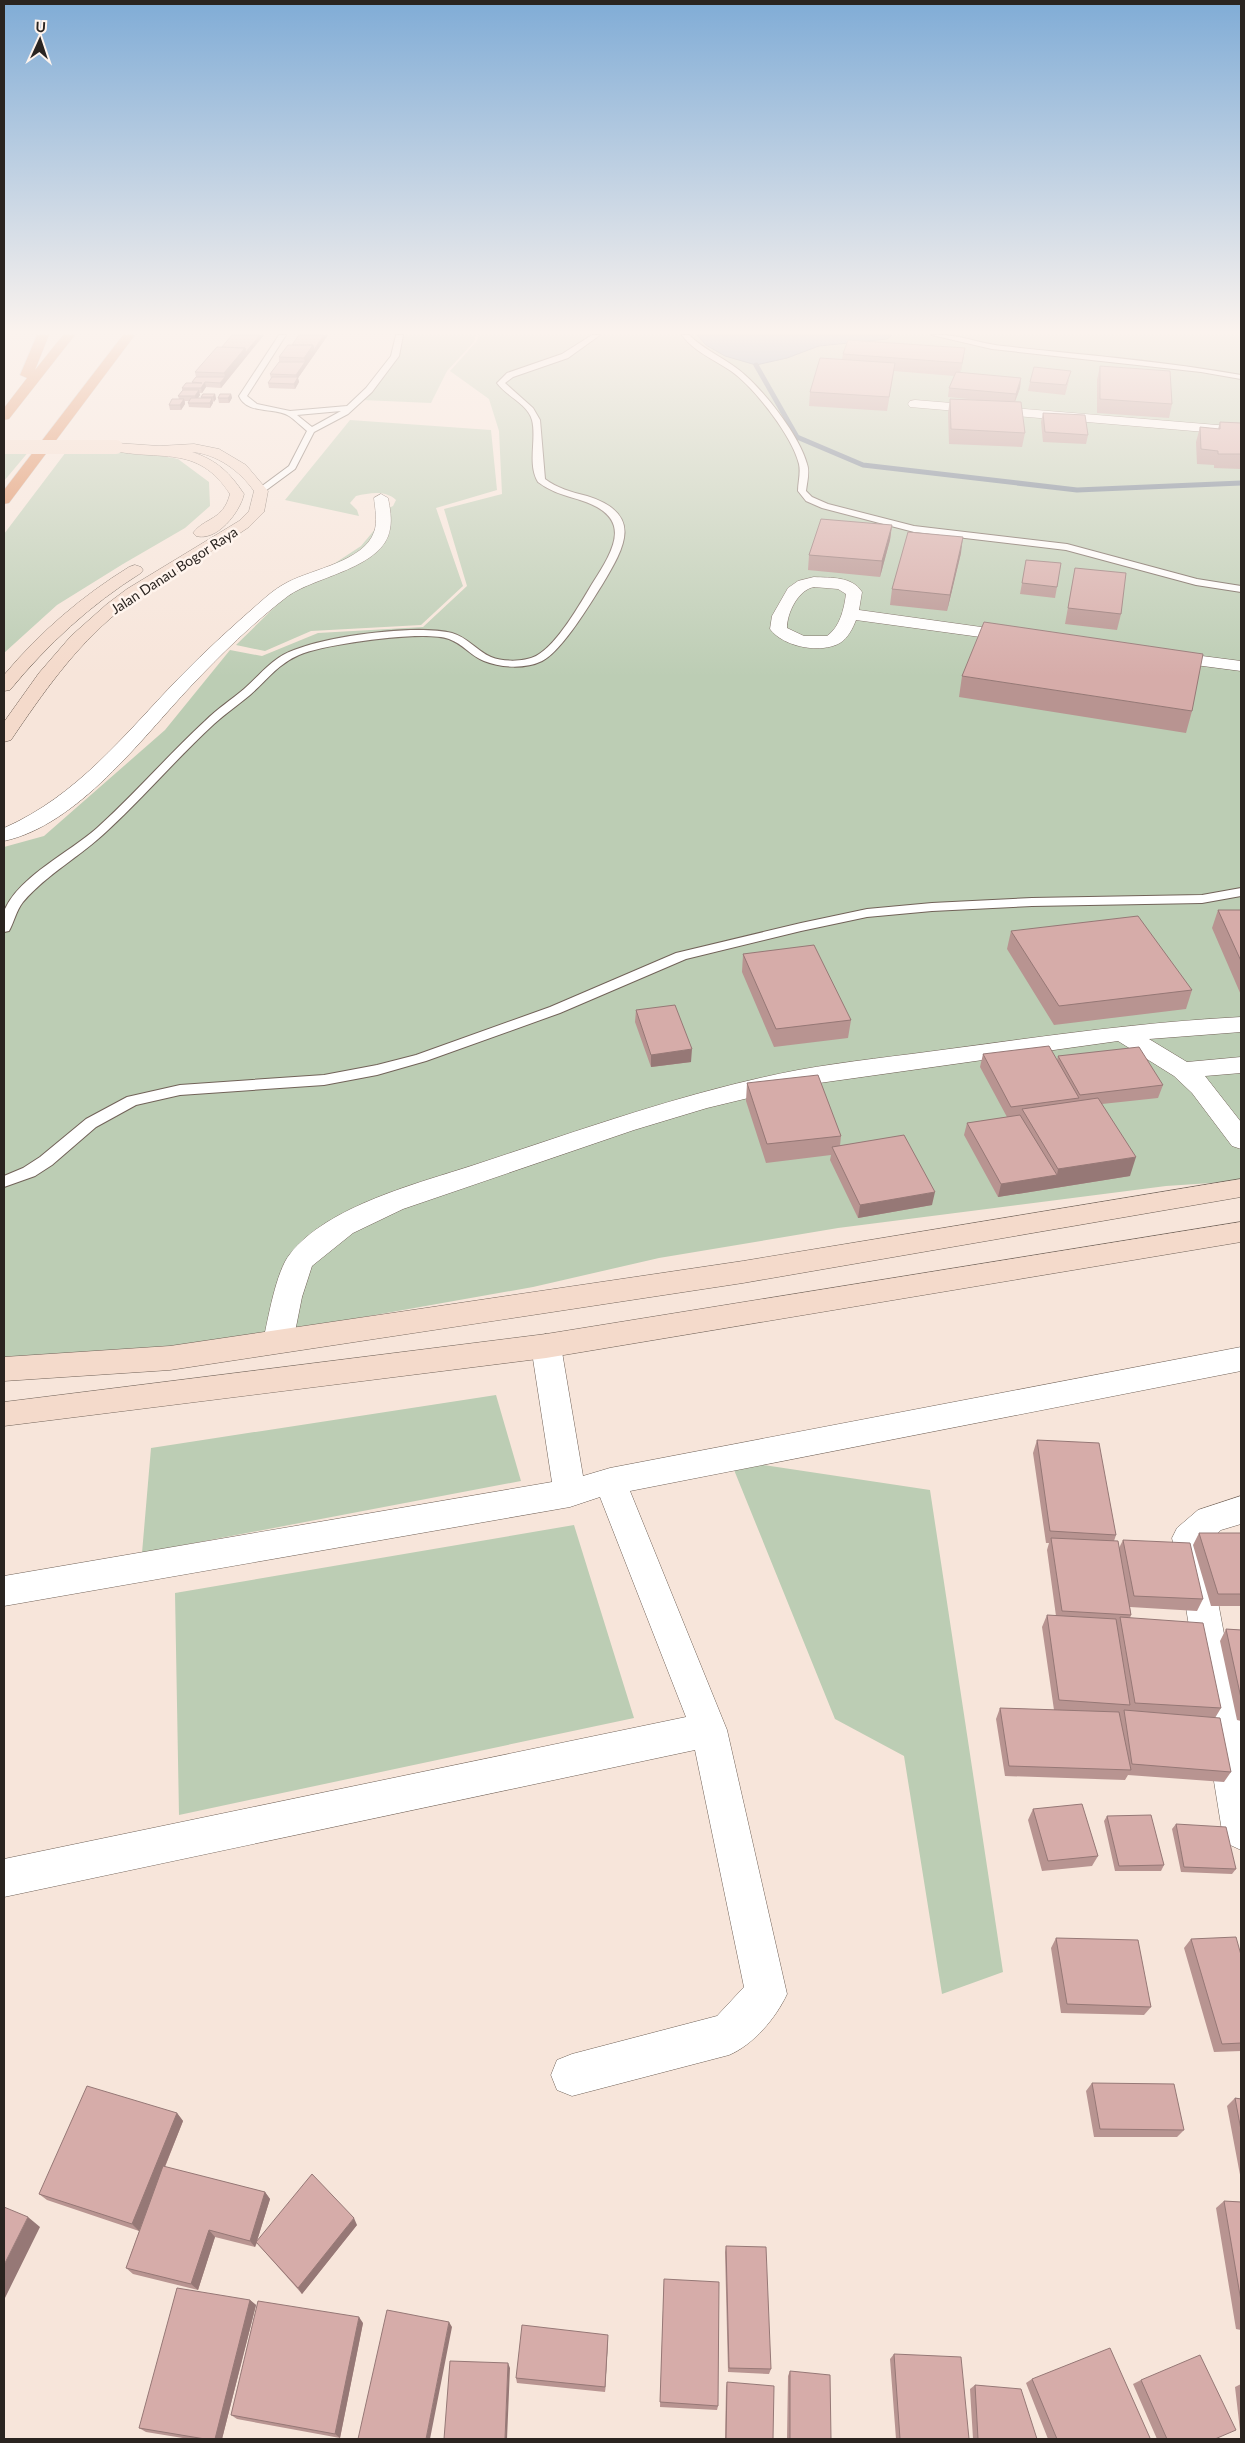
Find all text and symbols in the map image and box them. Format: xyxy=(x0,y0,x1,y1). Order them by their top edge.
north arrow xyxy=(15,15,65,65)
text: U xyxy=(35,18,46,35)
street label: Jalan Danau Bogor Raya xyxy=(107,523,241,617)

